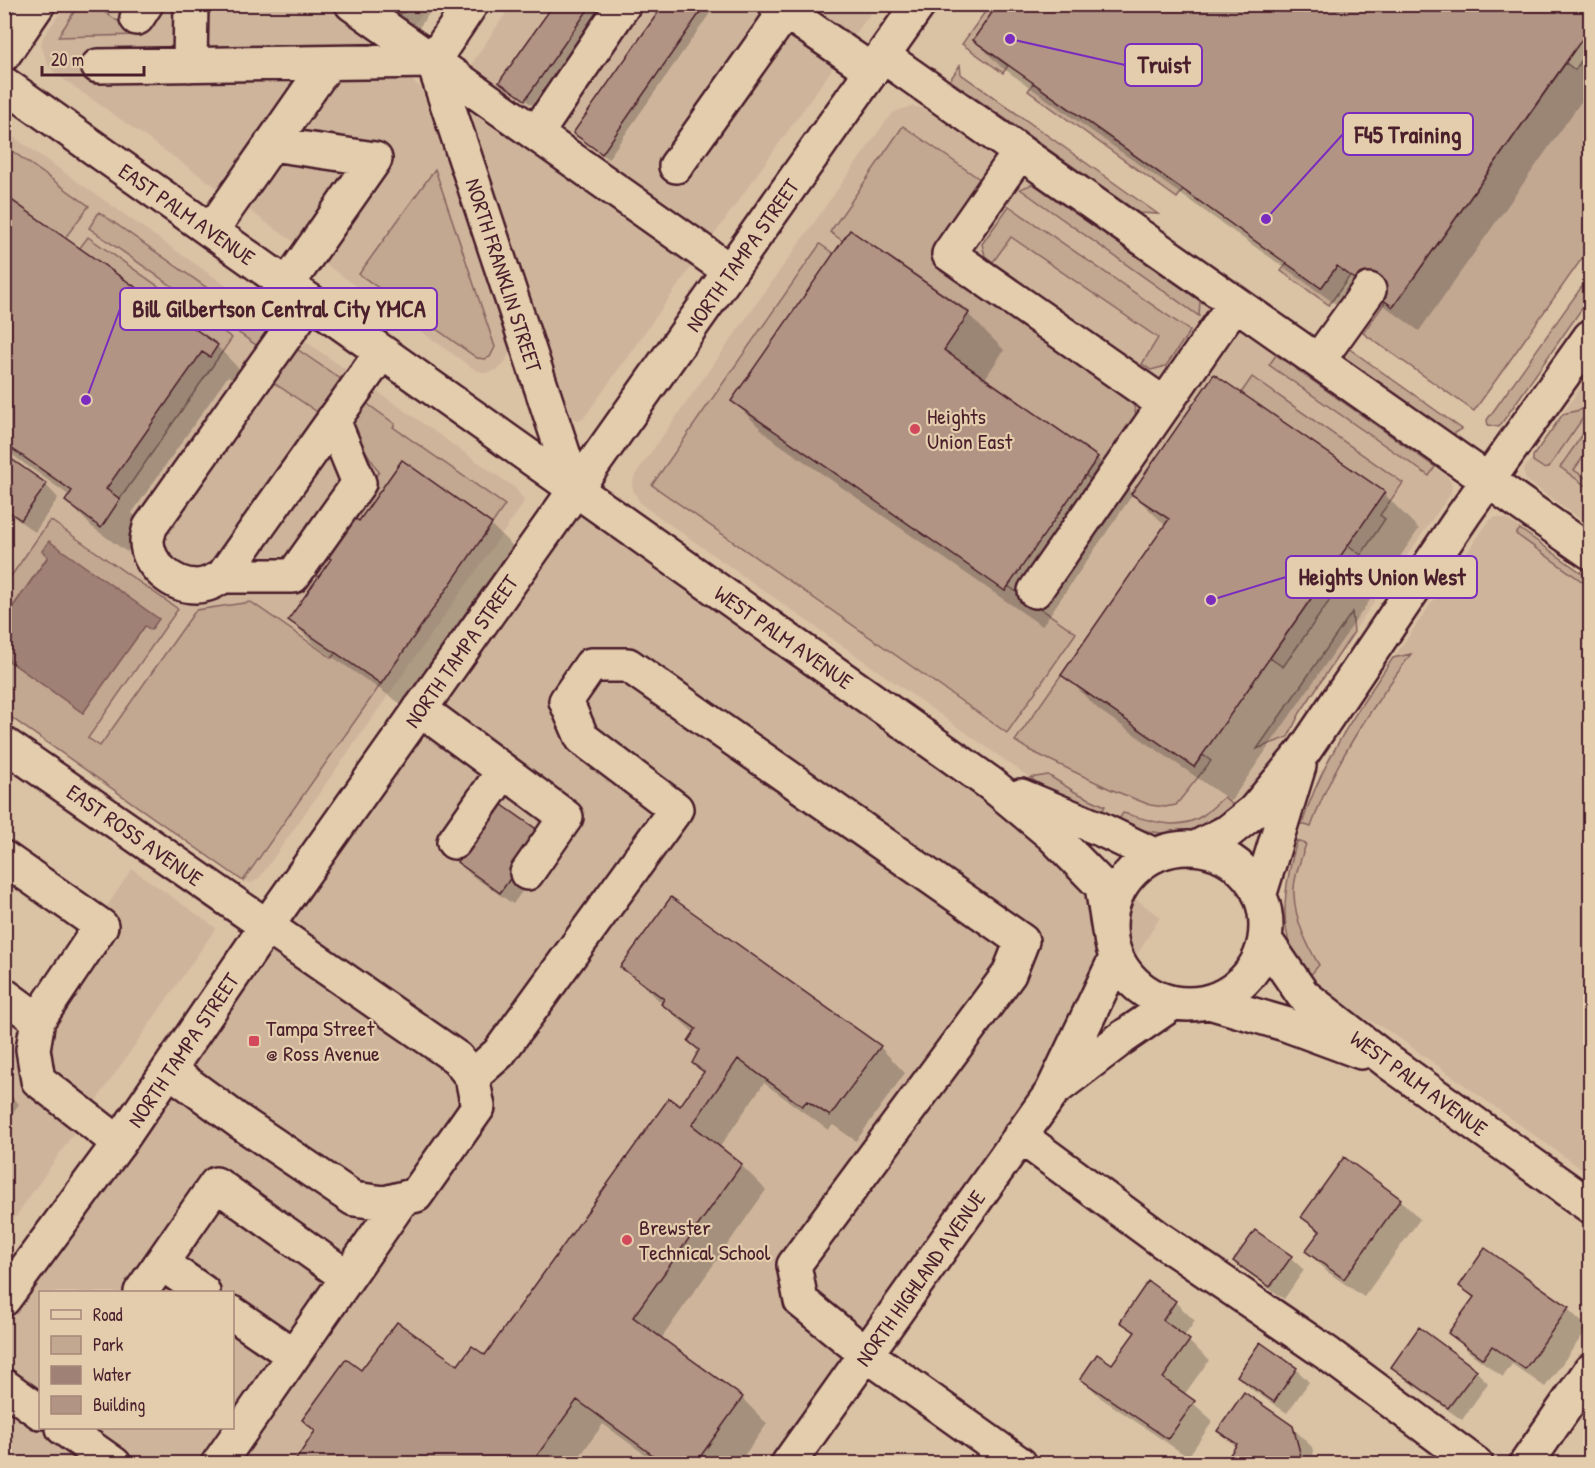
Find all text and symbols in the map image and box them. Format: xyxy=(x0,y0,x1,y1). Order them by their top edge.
scale bar xyxy=(42,39,144,77)
callout: Truist xyxy=(1125,44,1202,86)
text: 20 m xyxy=(51,47,84,72)
text: Truist xyxy=(1137,48,1191,80)
callout: F45 Training xyxy=(1343,113,1473,155)
text: F45 Training xyxy=(1354,118,1462,151)
street label: EAST PALM AVENUE xyxy=(113,156,261,272)
street label: NORTH TAMPA STREET xyxy=(678,172,806,337)
street label: NORTH FRANKLIN STREET xyxy=(459,174,550,376)
callout: Bill Gilbertson Central City YMCA xyxy=(120,288,437,330)
text: Bill Gilbertson Central City YMCA xyxy=(132,292,426,325)
place label: Heights Union East xyxy=(927,401,1013,456)
marker: Heights Union East xyxy=(908,422,922,436)
callout: Heights Union West xyxy=(1286,556,1477,598)
text: Heights Union West xyxy=(1298,560,1466,593)
street label: NORTH TAMPA STREET xyxy=(397,568,525,733)
street label: WEST PALM AVENUE xyxy=(709,578,859,696)
street label: EAST ROSS AVENUE xyxy=(61,777,209,893)
street label: NORTH TAMPA STREET xyxy=(120,966,246,1133)
place label: Tampa Street @ Ross Avenue xyxy=(266,1013,380,1068)
street label: WEST PALM AVENUE xyxy=(1344,1023,1494,1143)
marker: Tampa Street @ Ross Avenue xyxy=(247,1034,261,1048)
street label: NORTH HIGHLAND AVENUE xyxy=(848,1184,992,1372)
place label: Brewster Technical School xyxy=(639,1212,770,1267)
marker: Brewster Technical School xyxy=(620,1233,634,1247)
legend xyxy=(39,1291,234,1429)
text: Road xyxy=(93,1302,123,1327)
text: Park xyxy=(93,1332,124,1357)
text: Water xyxy=(93,1362,131,1387)
text: Building xyxy=(93,1392,145,1417)

